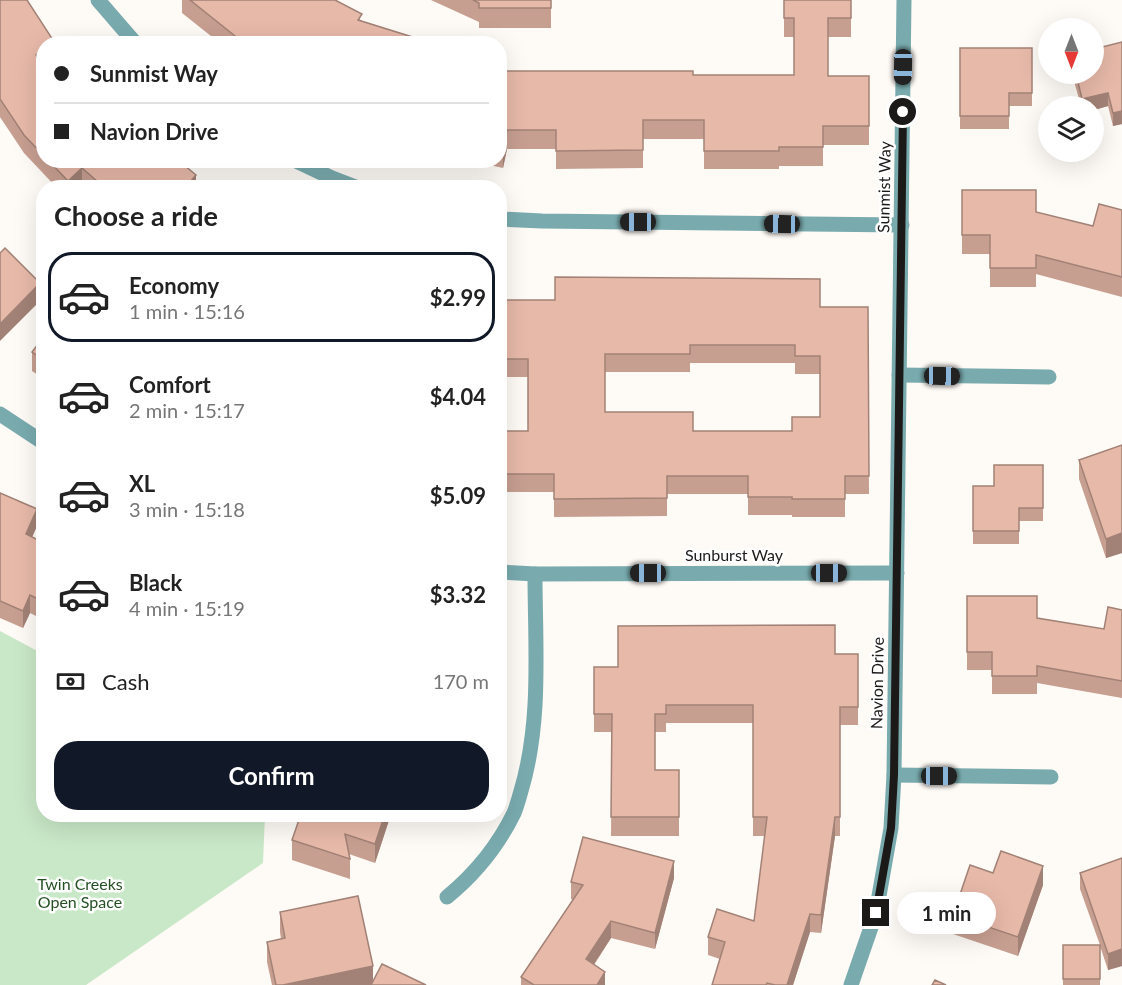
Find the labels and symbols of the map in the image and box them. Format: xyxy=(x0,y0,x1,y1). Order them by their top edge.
north arrow xyxy=(1038,18,1104,84)
car xyxy=(894,49,912,85)
route start xyxy=(889,98,916,125)
street label: Sunmist Way xyxy=(873,140,894,233)
car xyxy=(620,213,656,231)
car xyxy=(764,215,800,233)
car xyxy=(924,367,960,385)
street label: Sunburst Way xyxy=(685,545,784,564)
car xyxy=(630,564,666,582)
car xyxy=(811,564,847,582)
street label: Navion Drive xyxy=(866,637,887,729)
car xyxy=(921,767,957,785)
park label: Twin Creeks Open Space xyxy=(37,874,123,911)
callout: 1 min xyxy=(897,892,996,934)
route end xyxy=(862,899,889,926)

